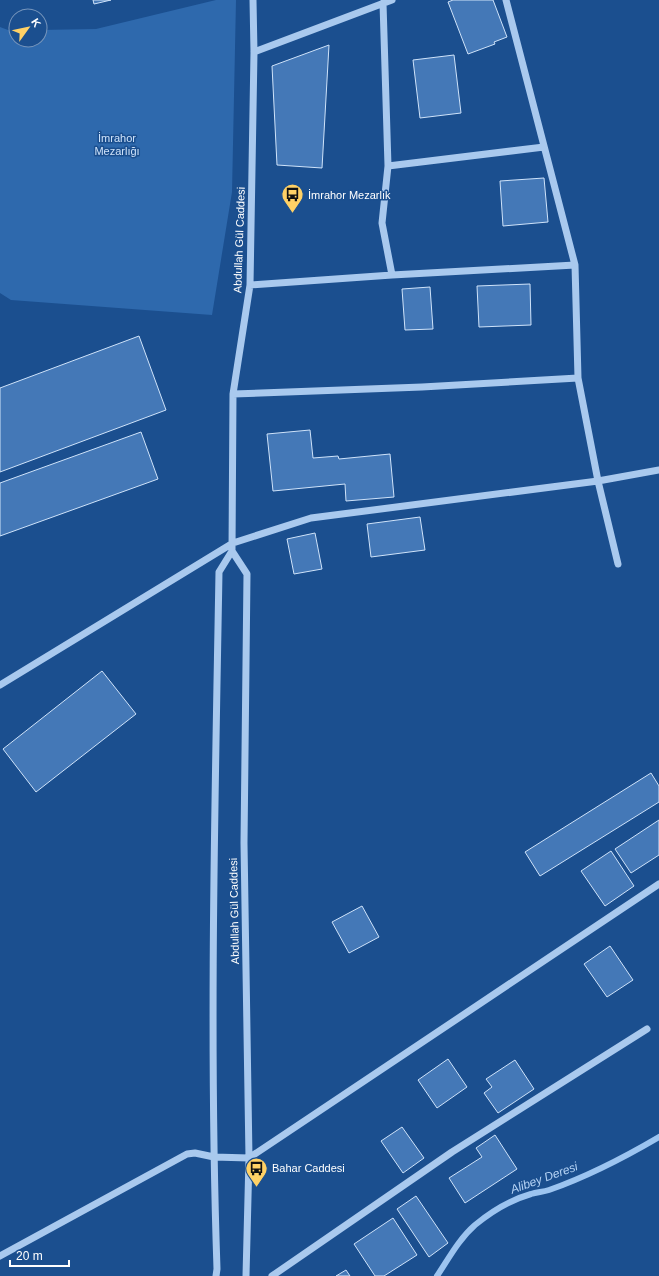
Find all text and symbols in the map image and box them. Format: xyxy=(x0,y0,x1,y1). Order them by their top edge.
north arrow xyxy=(8,8,48,48)
text: K xyxy=(29,16,44,29)
park label: İmrahor Mezarlığı xyxy=(94,132,140,157)
bus stop icon: İmrahor Mezarlık xyxy=(279,182,305,215)
street label: Abdullah Gül Caddesi xyxy=(231,187,247,293)
place label: İmrahor Mezarlık xyxy=(308,189,391,201)
street label: Abdullah Gül Caddesi xyxy=(227,858,241,964)
bus stop icon: Bahar Caddesi xyxy=(243,1155,269,1188)
water label: Alibey Deresi xyxy=(507,1159,580,1197)
place label: Bahar Caddesi xyxy=(272,1162,345,1174)
scale bar xyxy=(10,1242,69,1268)
text: 20 m xyxy=(16,1249,43,1263)

